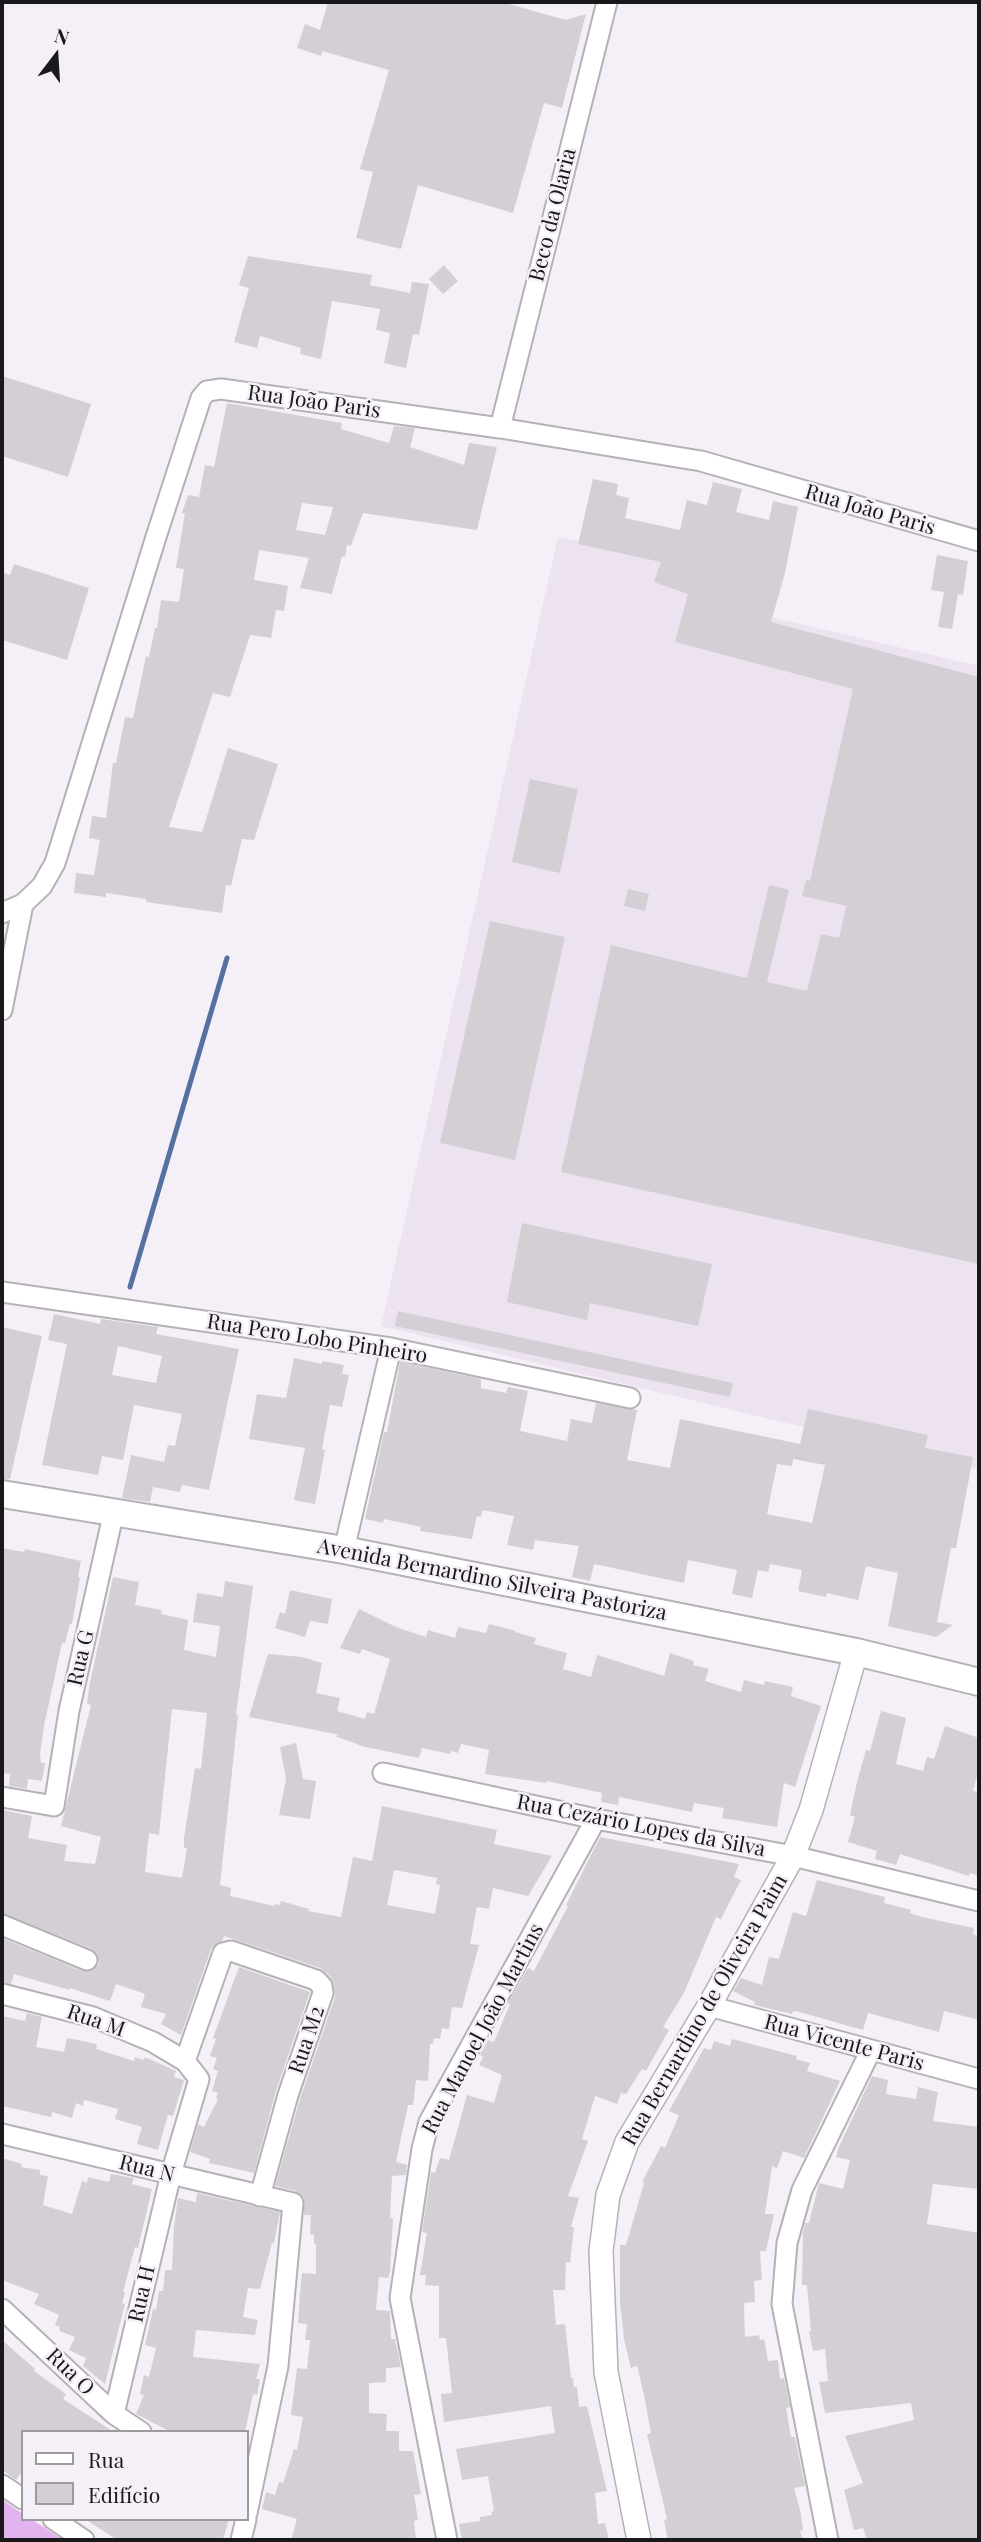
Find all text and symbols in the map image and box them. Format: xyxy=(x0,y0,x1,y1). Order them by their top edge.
north arrow xyxy=(21,21,91,91)
text: N xyxy=(52,21,73,50)
street label: Beco da Olaria xyxy=(524,146,582,284)
street label: Rua João Paris xyxy=(246,380,382,424)
street label: Rua João Paris xyxy=(802,479,938,541)
street label: Rua Pero Lobo Pinheiro xyxy=(205,1309,429,1369)
street label: Avenida Bernardino Silveira Pastoriza xyxy=(315,1534,669,1626)
street label: Rua G xyxy=(62,1628,100,1688)
street label: Rua Cezário Lopes da Silva xyxy=(515,1790,767,1862)
street label: Rua Bernardino de Oliveira Paim xyxy=(617,1870,793,2150)
street label: Rua Manoel João Martins xyxy=(417,1919,549,2139)
street label: Rua M xyxy=(64,1999,128,2043)
street label: Rua M2 xyxy=(284,2003,330,2077)
street label: Rua Vicente Paris xyxy=(761,2010,927,2076)
street label: Rua N xyxy=(117,2150,177,2188)
street label: Rua H xyxy=(123,2263,161,2325)
street label: Rua O xyxy=(41,2343,99,2401)
legend xyxy=(21,2430,248,2521)
text: Rua xyxy=(88,2445,124,2473)
text: Edifício xyxy=(88,2480,160,2508)

